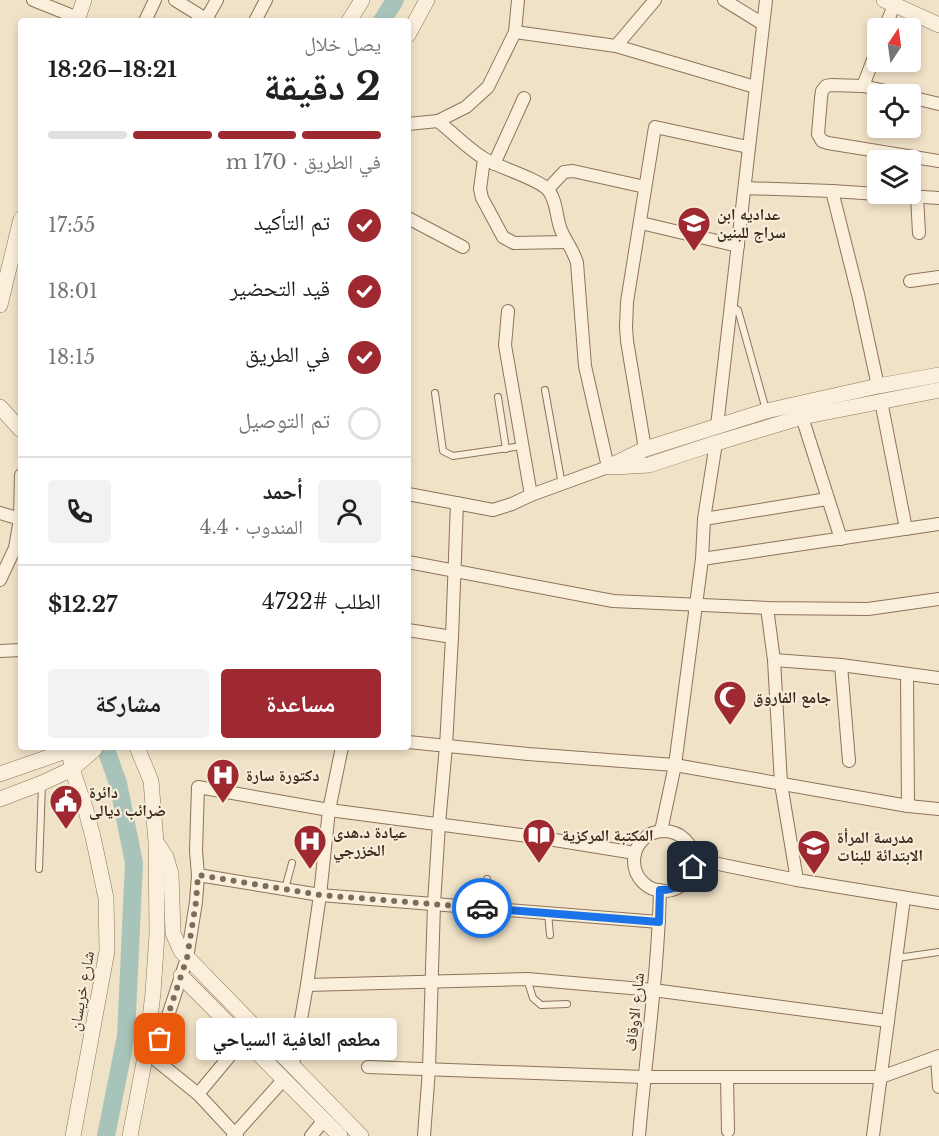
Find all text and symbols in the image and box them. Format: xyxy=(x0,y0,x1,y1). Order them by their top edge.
north arrow xyxy=(867,18,921,72)
map controls xyxy=(867,18,921,204)
text: يصل خلال xyxy=(304,32,381,56)
text: 18:21–18:26 xyxy=(48,56,177,83)
text: 2 دقيقة xyxy=(263,62,381,111)
button: locate xyxy=(867,84,921,138)
text: في الطريق · 170 m xyxy=(226,150,381,174)
button: layers xyxy=(867,150,921,204)
place label: عداديه ابن سراج للبنين xyxy=(717,204,786,243)
school or university icon: عداديه ابن سراج للبنين xyxy=(676,205,712,252)
text: تم التأكيد xyxy=(254,209,330,236)
icon: check xyxy=(348,209,381,242)
text: 17:55 xyxy=(48,213,95,237)
text: قيد التحضير xyxy=(230,275,330,302)
icon: check xyxy=(348,275,381,308)
text: 18:01 xyxy=(48,279,98,303)
text: في الطريق xyxy=(245,341,330,368)
icon: check xyxy=(348,341,381,374)
text: 18:15 xyxy=(48,345,95,369)
text: تم التوصيل xyxy=(238,407,330,434)
text: أحمد xyxy=(263,478,303,505)
button: phone xyxy=(48,480,111,543)
button: person xyxy=(318,480,381,543)
text: المندوب · 4.4 xyxy=(200,515,303,539)
text: الطلب #4722 xyxy=(262,588,381,615)
text: $12.27 xyxy=(48,591,117,618)
button: مشاركة xyxy=(48,669,209,738)
button: مساعدة xyxy=(221,669,381,738)
mosque icon: جامع الفاروق xyxy=(712,679,748,726)
place label: جامع الفاروق xyxy=(753,687,831,708)
hospital icon: دكتورة سارة xyxy=(205,757,241,804)
place label: دكتورة سارة xyxy=(246,765,319,785)
place label: دائرة ضرائب ديالى xyxy=(89,782,166,820)
public building icon: دائرة ضرائب ديالى xyxy=(48,783,84,830)
library icon: المكتبة المركزية xyxy=(521,817,557,864)
place label: عيادة د.هدى الخزرجي xyxy=(333,822,407,863)
hospital icon: عيادة د.هدى الخزرجي xyxy=(292,823,328,870)
place label: المكتبة المركزية xyxy=(562,825,654,845)
place label: مدرسة المرأة الابتدائة للبنات xyxy=(837,827,923,865)
school or university icon: مدرسة المرأة الابتدائة للبنات xyxy=(796,828,832,875)
pin xyxy=(667,841,718,892)
icon: home xyxy=(676,850,709,883)
courier xyxy=(452,878,512,938)
icon: car xyxy=(466,892,499,925)
street label: شارع خريسان xyxy=(64,949,99,1033)
street label: شارع الاوقاف xyxy=(620,972,649,1052)
pin xyxy=(134,1013,185,1064)
callout: مطعم العافية السياحي xyxy=(196,1018,397,1060)
icon: bag xyxy=(143,1022,176,1055)
text: مطعم العافية السياحي xyxy=(213,1027,380,1051)

